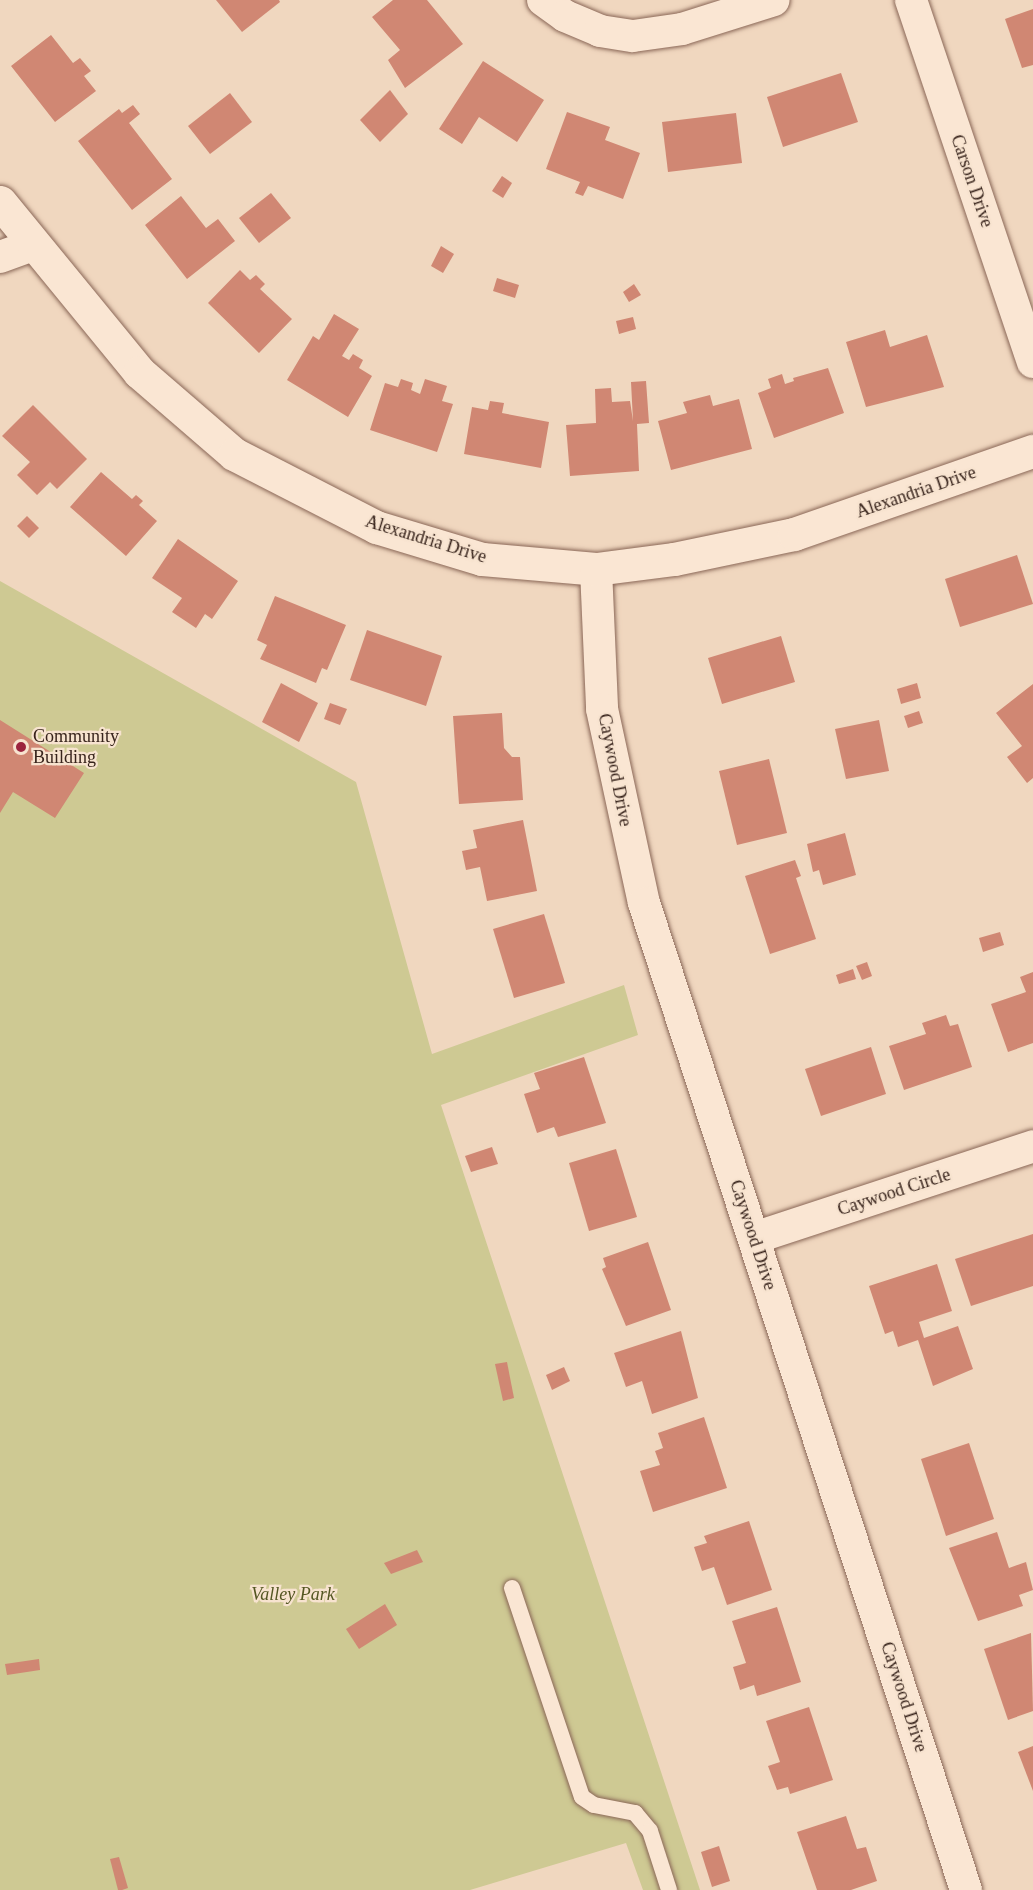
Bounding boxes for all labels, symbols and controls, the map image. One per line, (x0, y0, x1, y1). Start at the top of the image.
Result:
street label: Carson Drive (946, 132, 998, 230)
street label: Alexandria Drive (853, 461, 979, 523)
street label: Alexandria Drive (363, 510, 489, 568)
street label: Caywood Drive (593, 712, 637, 828)
place label: Community Building (33, 726, 119, 768)
marker: Community Building (14, 740, 28, 754)
street label: Caywood Circle (835, 1164, 953, 1220)
street label: Caywood Drive (725, 1177, 781, 1293)
park label: Valley Park (251, 1583, 335, 1605)
street label: Caywood Drive (876, 1639, 932, 1755)

